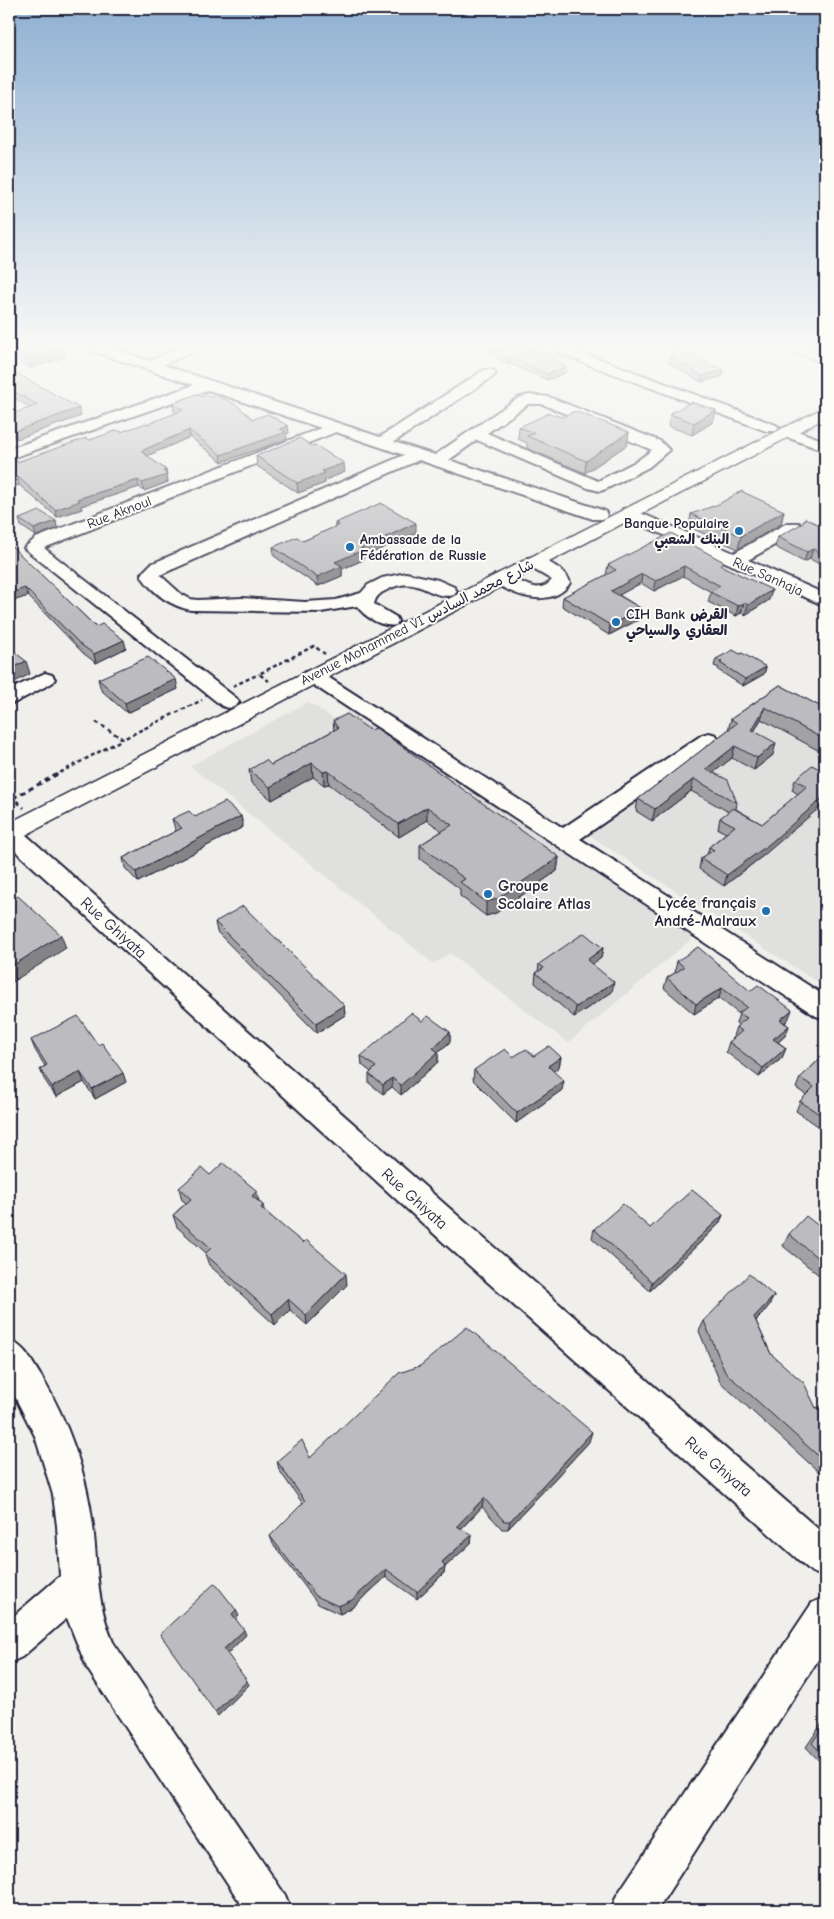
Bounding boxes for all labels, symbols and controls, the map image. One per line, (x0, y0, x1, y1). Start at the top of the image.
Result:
street label: Rue Aknoul (85, 492, 154, 532)
place label: Banque Populaire البنك الشعبي (624, 515, 729, 552)
marker: Banque Populaire البنك الشعبي (733, 525, 745, 537)
place label: Ambassade de la Fédération de Russie (360, 531, 486, 564)
marker: Ambassade de la Fédération de Russie (344, 541, 356, 553)
street label: Rue Sanhaja (730, 553, 806, 600)
street label: Avenue Mohammed VI شارع محمد السادس (298, 556, 537, 690)
place label: CIH Bank القرض العقاري والسياحي (626, 606, 728, 643)
marker: CIH Bank القرض العقاري والسياحي (610, 616, 622, 628)
place label: Groupe Scolaire Atlas (498, 877, 591, 913)
marker: Groupe Scolaire Atlas (482, 888, 494, 900)
street label: Rue Ghiyata (77, 894, 150, 962)
place label: Lycée français André-Malraux (655, 894, 756, 930)
marker: Lycée français André-Malraux (760, 905, 772, 917)
street label: Rue Ghiyata (378, 1165, 451, 1233)
street label: Rue Ghiyata (681, 1433, 755, 1501)

